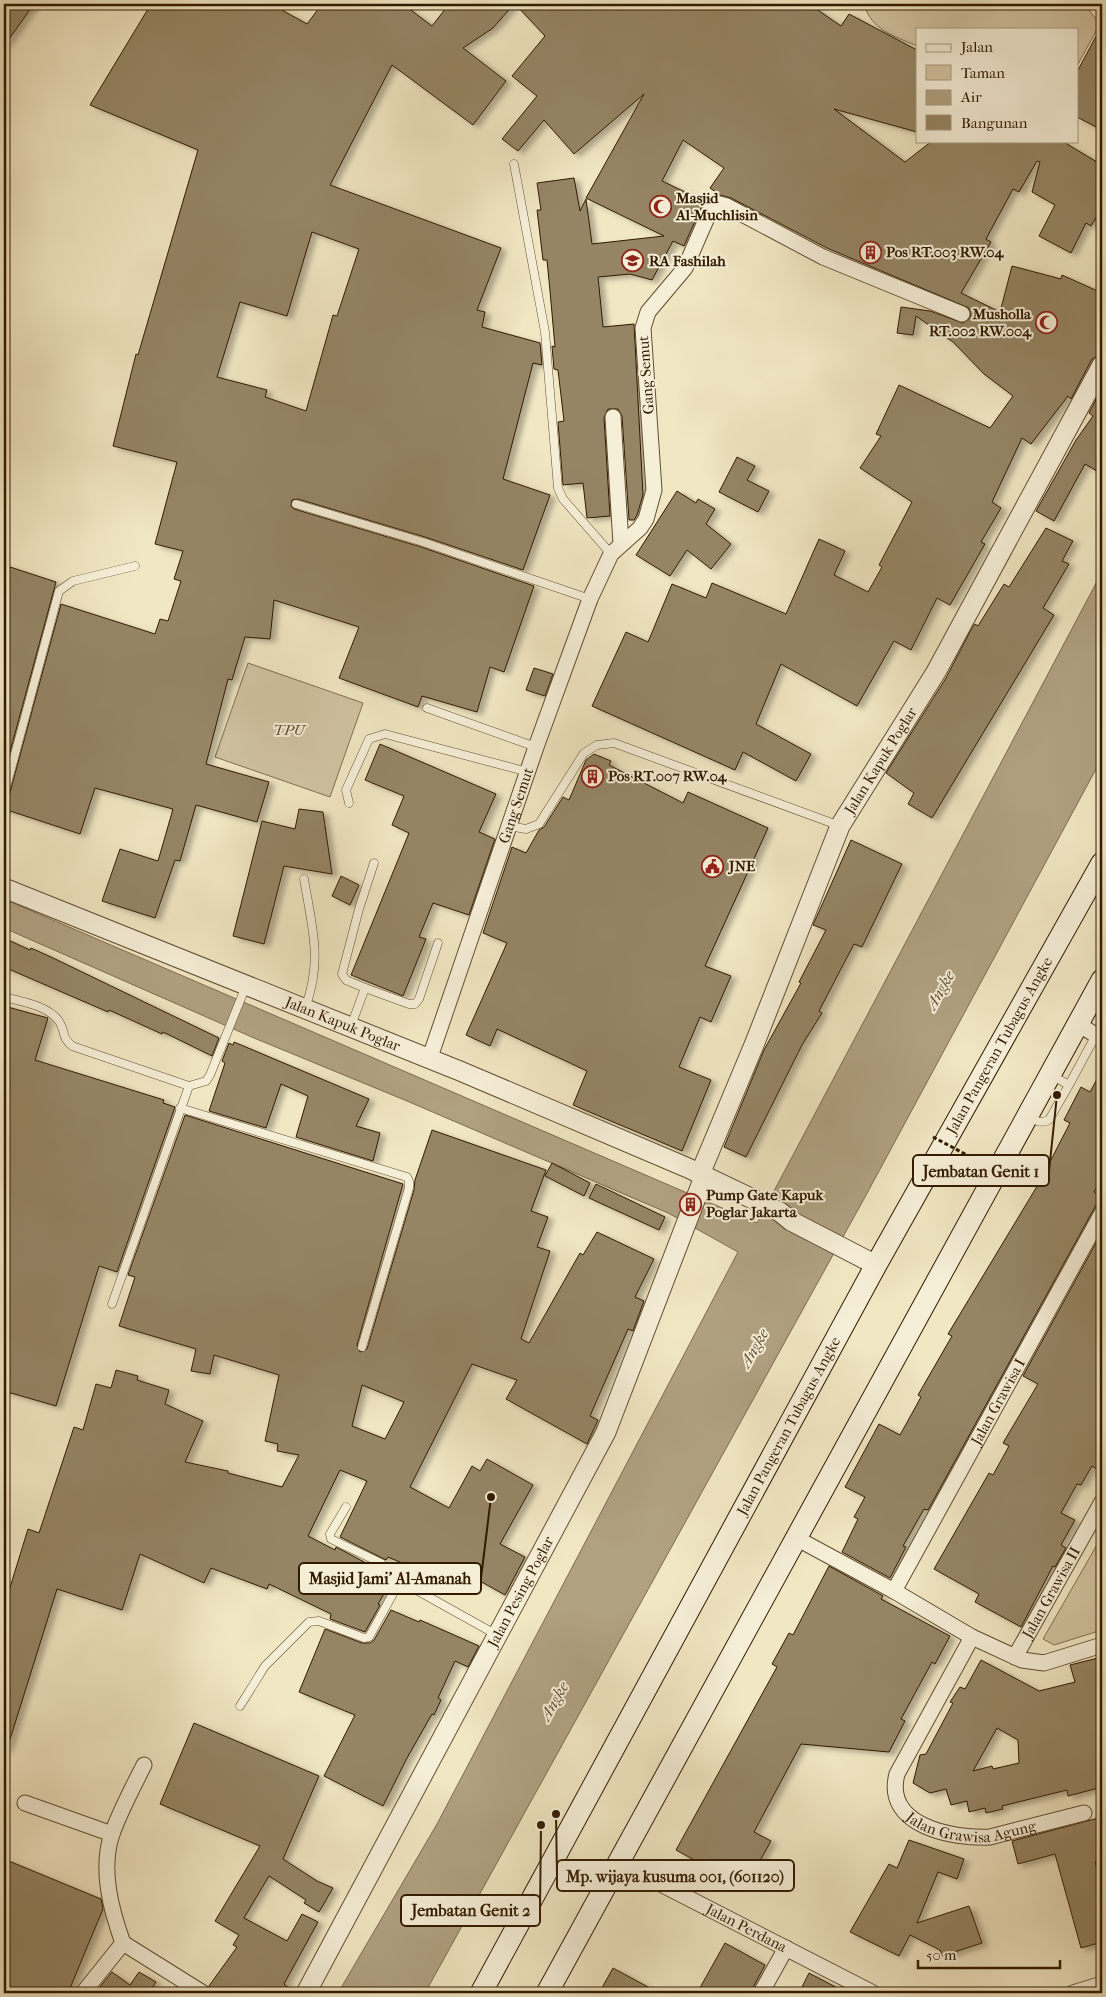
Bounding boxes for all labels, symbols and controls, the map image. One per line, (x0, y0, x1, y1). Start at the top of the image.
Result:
legend (916, 28, 1078, 142)
text: Jalan (960, 38, 993, 56)
text: Taman (961, 64, 1005, 82)
text: Air (960, 88, 982, 106)
text: Bangunan (961, 114, 1028, 132)
place label: Masjid Al-Muchlisin (675, 189, 758, 224)
mosque icon: Masjid Al-Muchlisin (648, 195, 672, 219)
building icon: Pos RT.003 RW.04 (858, 240, 882, 264)
place label: Pos RT.003 RW.04 (886, 243, 1004, 261)
school or university icon: RA Fashilah (621, 249, 645, 273)
place label: RA Fashilah (649, 252, 726, 270)
place label: Musholla RT.002 RW.004 (929, 305, 1032, 340)
mosque icon: Musholla RT.002 RW.004 (1035, 311, 1059, 335)
street label: Gang Semut (634, 334, 658, 415)
street label: Jalan Kapuk Poglar (840, 703, 921, 818)
park label: TPU (273, 721, 308, 739)
building icon: Pos RT.007 RW.04 (580, 764, 604, 788)
street label: Gang Semut (495, 765, 537, 846)
place label: Pos RT.007 RW.04 (608, 767, 728, 785)
public building icon: JNE (701, 854, 725, 878)
place label: JNE (727, 857, 756, 875)
street label: Jalan Pangeran Tubagus Angke (942, 953, 1057, 1138)
water label: Angke (921, 967, 959, 1014)
street label: Jalan Kapuk Poglar (282, 992, 404, 1055)
callout: Jembatan Genit 1 (913, 1155, 1049, 1186)
text: Jembatan Genit 1 (921, 1162, 1040, 1182)
place label: Pump Gate Kapuk Poglar Jakarta (706, 1186, 824, 1221)
building icon: Pump Gate Kapuk Poglar Jakarta (678, 1192, 702, 1216)
water label: Angke (735, 1325, 773, 1372)
street label: Jalan Pangeran Tubagus Angke (732, 1333, 845, 1519)
street label: Jalan Grawisa I (967, 1355, 1029, 1449)
street label: Jalan Pesing Poglar (483, 1533, 558, 1651)
street label: Jalan Grawisa II (1018, 1543, 1084, 1642)
callout: Masjid Jami' Al-Amanah (299, 1563, 481, 1594)
text: Masjid Jami' Al-Amanah (308, 1569, 472, 1589)
water label: Angke (535, 1678, 573, 1725)
street label: Jalan Grawisa Agung (902, 1808, 1039, 1846)
callout: Mp. wijaya kusuma 001, (601120) (557, 1860, 794, 1891)
text: Mp. wijaya kusuma 001, (601120) (565, 1867, 784, 1887)
callout: Jembatan Genit 2 (401, 1895, 540, 1926)
street label: Jalan Perdana (702, 1899, 791, 1957)
text: Jembatan Genit 2 (410, 1901, 530, 1921)
scale bar (918, 1937, 1061, 1969)
text: 50 m (926, 1946, 957, 1964)

